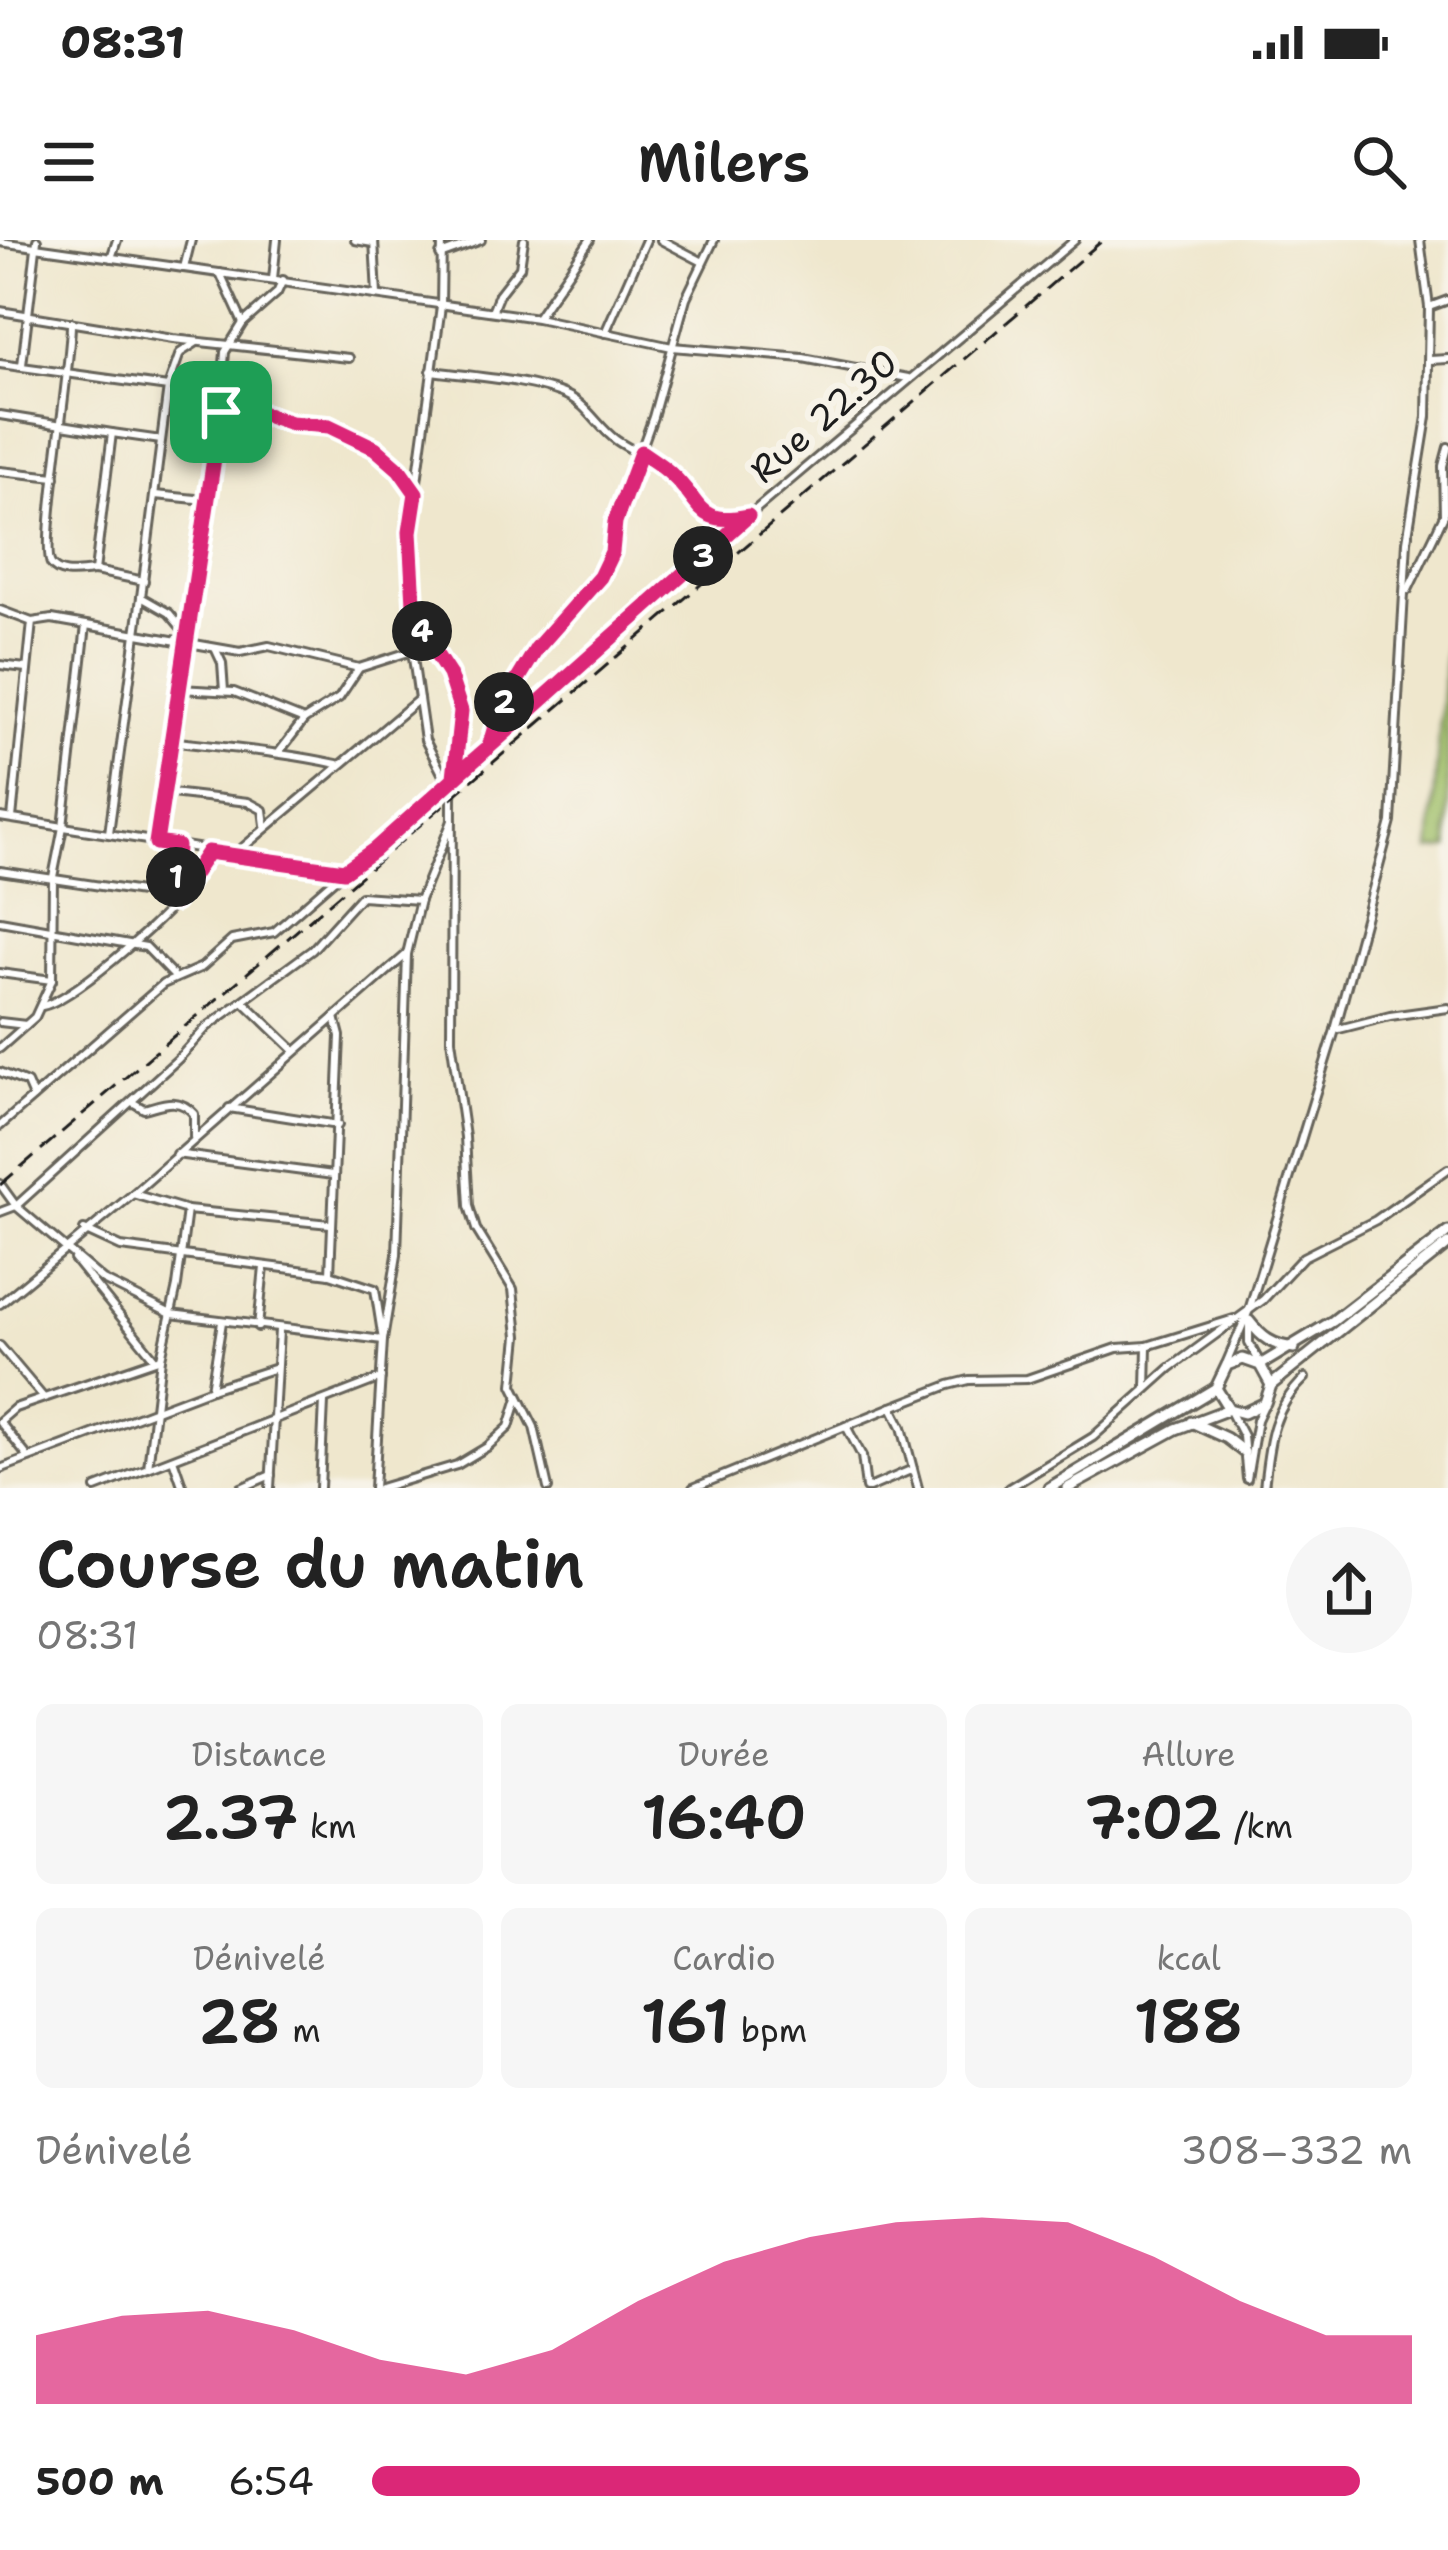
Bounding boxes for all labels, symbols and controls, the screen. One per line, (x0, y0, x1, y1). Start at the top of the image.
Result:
text: 08:31 (60, 12, 185, 72)
text: Milers (638, 126, 810, 198)
icon: menu (36, 129, 102, 195)
icon: search (1346, 129, 1412, 195)
street label: Rue 22.30 (740, 338, 908, 494)
pin (170, 361, 272, 463)
icon: arrive (188, 379, 254, 445)
pin: 3 (673, 526, 733, 586)
text: 3 (691, 533, 715, 578)
pin: 4 (392, 601, 452, 661)
text: 4 (410, 608, 434, 653)
pin: 2 (474, 672, 534, 732)
text: 2 (492, 679, 516, 724)
pin: 1 (146, 847, 206, 907)
text: 1 (168, 854, 184, 899)
text: Course du matin (36, 1520, 584, 1608)
button: share (1286, 1527, 1412, 1653)
text: 08:31 (36, 1609, 139, 1661)
text: Distance (192, 1732, 327, 1777)
text: Durée (678, 1732, 770, 1777)
text: Allure (1142, 1732, 1236, 1777)
text: 2.37 (162, 1777, 299, 1857)
text: 16:40 (641, 1777, 807, 1857)
text: 7:02 (1084, 1777, 1223, 1857)
text: km (299, 1804, 357, 1849)
text: /km (1223, 1804, 1293, 1849)
text: Dénivelé (193, 1936, 326, 1981)
text: Cardio (672, 1936, 776, 1981)
text: kcal (1157, 1936, 1221, 1981)
text: 28 (198, 1981, 281, 2061)
text: 161 (641, 1981, 729, 2061)
text: 188 (1134, 1981, 1244, 2061)
text: m (281, 2008, 321, 2053)
text: bpm (729, 2008, 807, 2053)
text: Dénivelé (36, 2124, 193, 2176)
text: 308–332 m (1180, 2124, 1412, 2176)
text: 500 m (36, 2455, 164, 2507)
text: 6:54 (228, 2455, 314, 2507)

